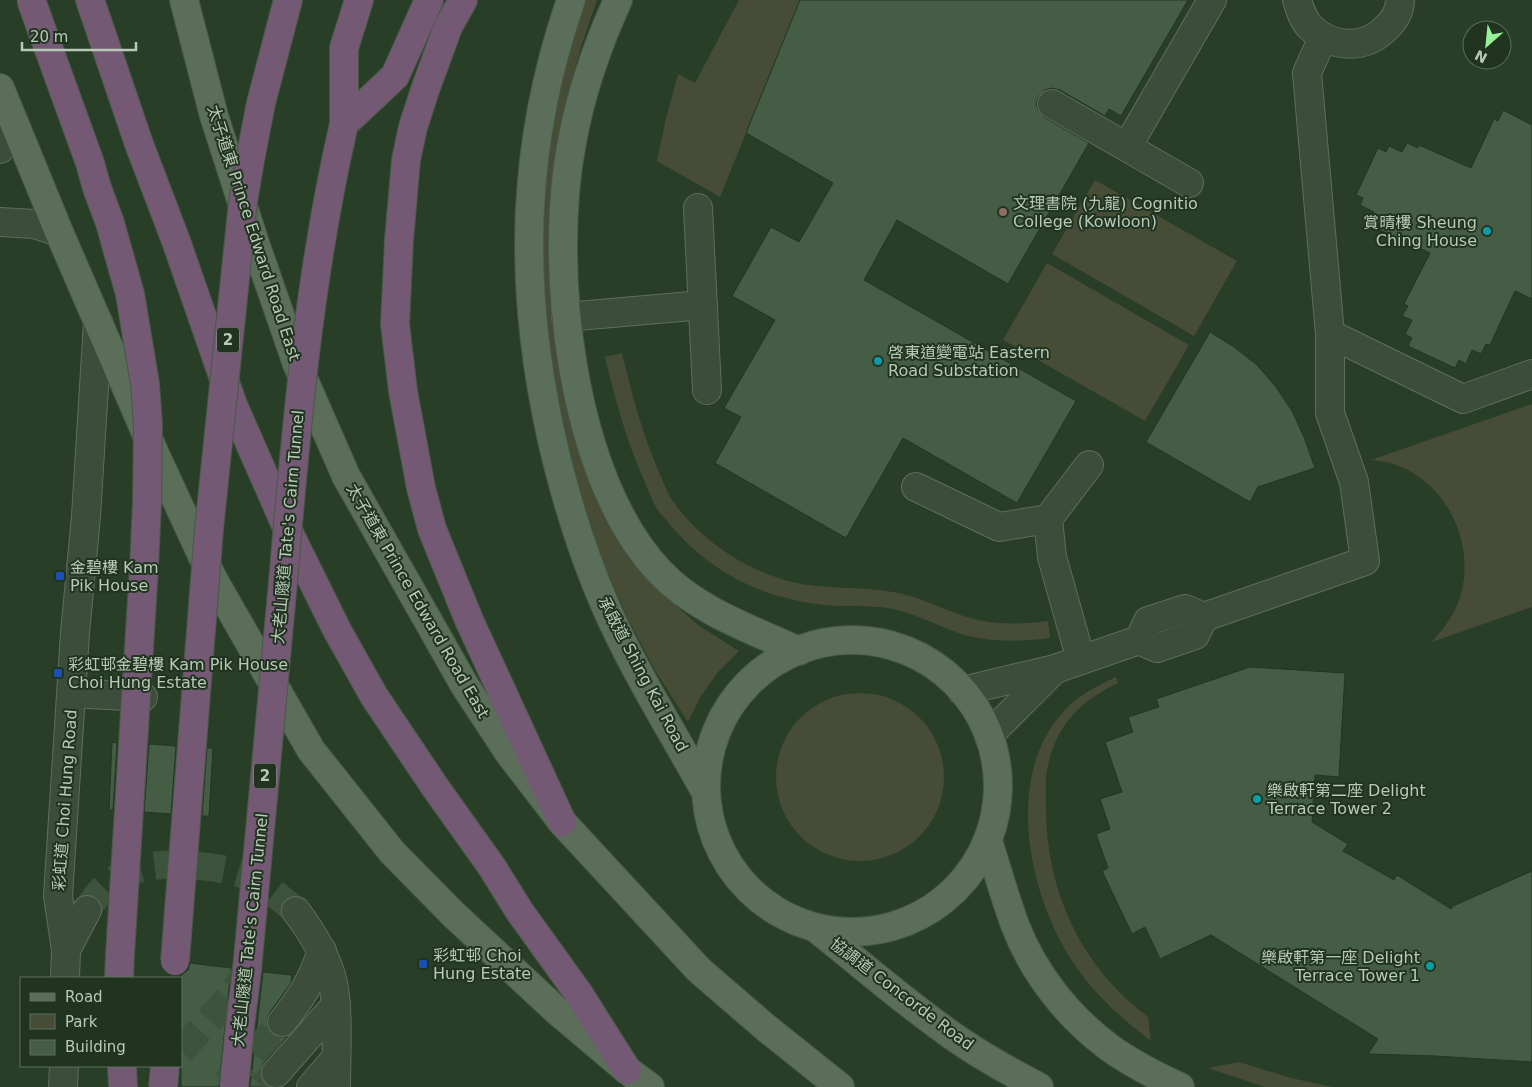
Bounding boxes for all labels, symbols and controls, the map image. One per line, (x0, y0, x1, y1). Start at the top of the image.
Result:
scale bar (22, 20, 136, 52)
north arrow (1462, 20, 1512, 70)
text: 20 m (30, 28, 68, 46)
text: N (1472, 47, 1490, 66)
street label: 太子道東 Prince Edward Road East (204, 103, 304, 363)
place label: 文理書院 (九龍) Cognitio College (Kowloon) (1013, 194, 1198, 231)
marker: 文理書院 (九龍) Cognitio College (Kowloon) (997, 206, 1009, 218)
place label: 賞晴樓 Sheung Ching House (1363, 213, 1477, 250)
marker: 賞晴樓 Sheung Ching House (1481, 225, 1493, 237)
road number: 2 (217, 328, 239, 352)
place label: 啓東道變電站 Eastern Road Substation (888, 343, 1050, 380)
marker: 啓東道變電站 Eastern Road Substation (872, 355, 884, 367)
street label: 大老山隧道 Tate's Cairn Tunnel (268, 409, 308, 645)
street label: 太子道東 Prince Edward Road East (343, 480, 493, 722)
place label: 金碧樓 Kam Pik House (70, 558, 159, 595)
marker: 金碧樓 Kam Pik House (54, 570, 66, 582)
street label: 承啟道 Shing Kai Road (594, 593, 692, 755)
place label: 彩虹邨金碧樓 Kam Pik House Choi Hung Estate (68, 655, 288, 692)
marker: 彩虹邨金碧樓 Kam Pik House Choi Hung Estate (52, 667, 64, 679)
street label: 彩虹道 Choi Hung Road (49, 709, 81, 891)
road number: 2 (254, 764, 276, 788)
place label: 樂啟軒第二座 Delight Terrace Tower 2 (1266, 781, 1426, 818)
marker: 樂啟軒第二座 Delight Terrace Tower 2 (1251, 793, 1263, 805)
street label: 大老山隧道 Tate's Cairn Tunnel (228, 812, 272, 1048)
street label: 協調道 Concorde Road (827, 934, 977, 1054)
place label: 彩虹邨 Choi Hung Estate (433, 946, 531, 983)
place label: 樂啟軒第一座 Delight Terrace Tower 1 (1261, 948, 1420, 985)
marker: 彩虹邨 Choi Hung Estate (417, 958, 429, 970)
marker: 樂啟軒第一座 Delight Terrace Tower 1 (1424, 960, 1436, 972)
legend (20, 977, 182, 1067)
text: Road (65, 988, 103, 1006)
text: Park (65, 1013, 98, 1031)
text: Building (65, 1038, 126, 1056)

